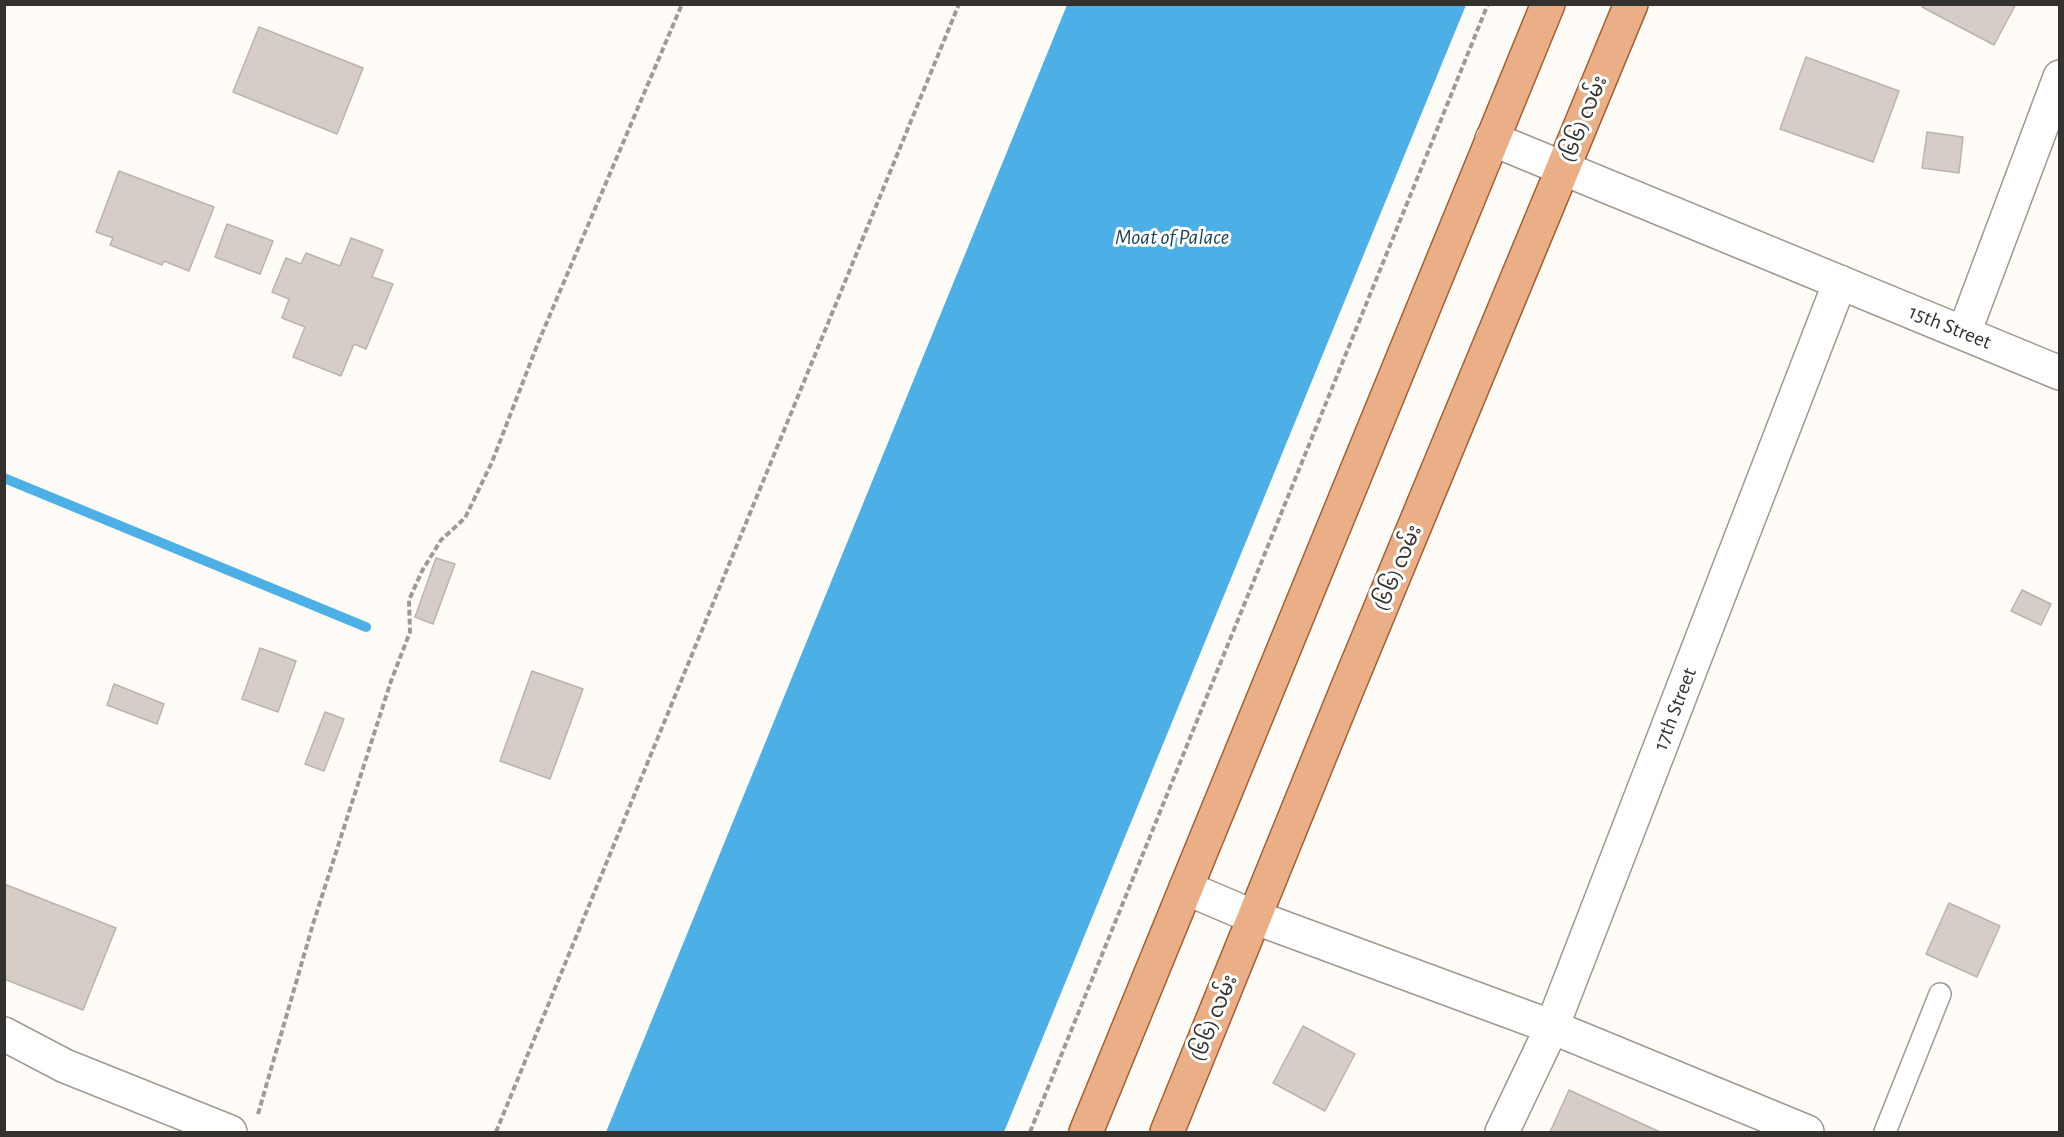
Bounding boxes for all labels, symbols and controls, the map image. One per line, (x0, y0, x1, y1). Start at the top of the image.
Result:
street label: (၆၆) လမ်း (1555, 72, 1613, 166)
water label: Moat of Palace (1115, 224, 1229, 250)
street label: 15th Street (1905, 299, 1995, 355)
street label: (၆၆) လမ်း (1369, 521, 1427, 615)
street label: 17th Street (1648, 664, 1702, 754)
street label: (၆၆) လမ်း (1185, 971, 1243, 1065)

